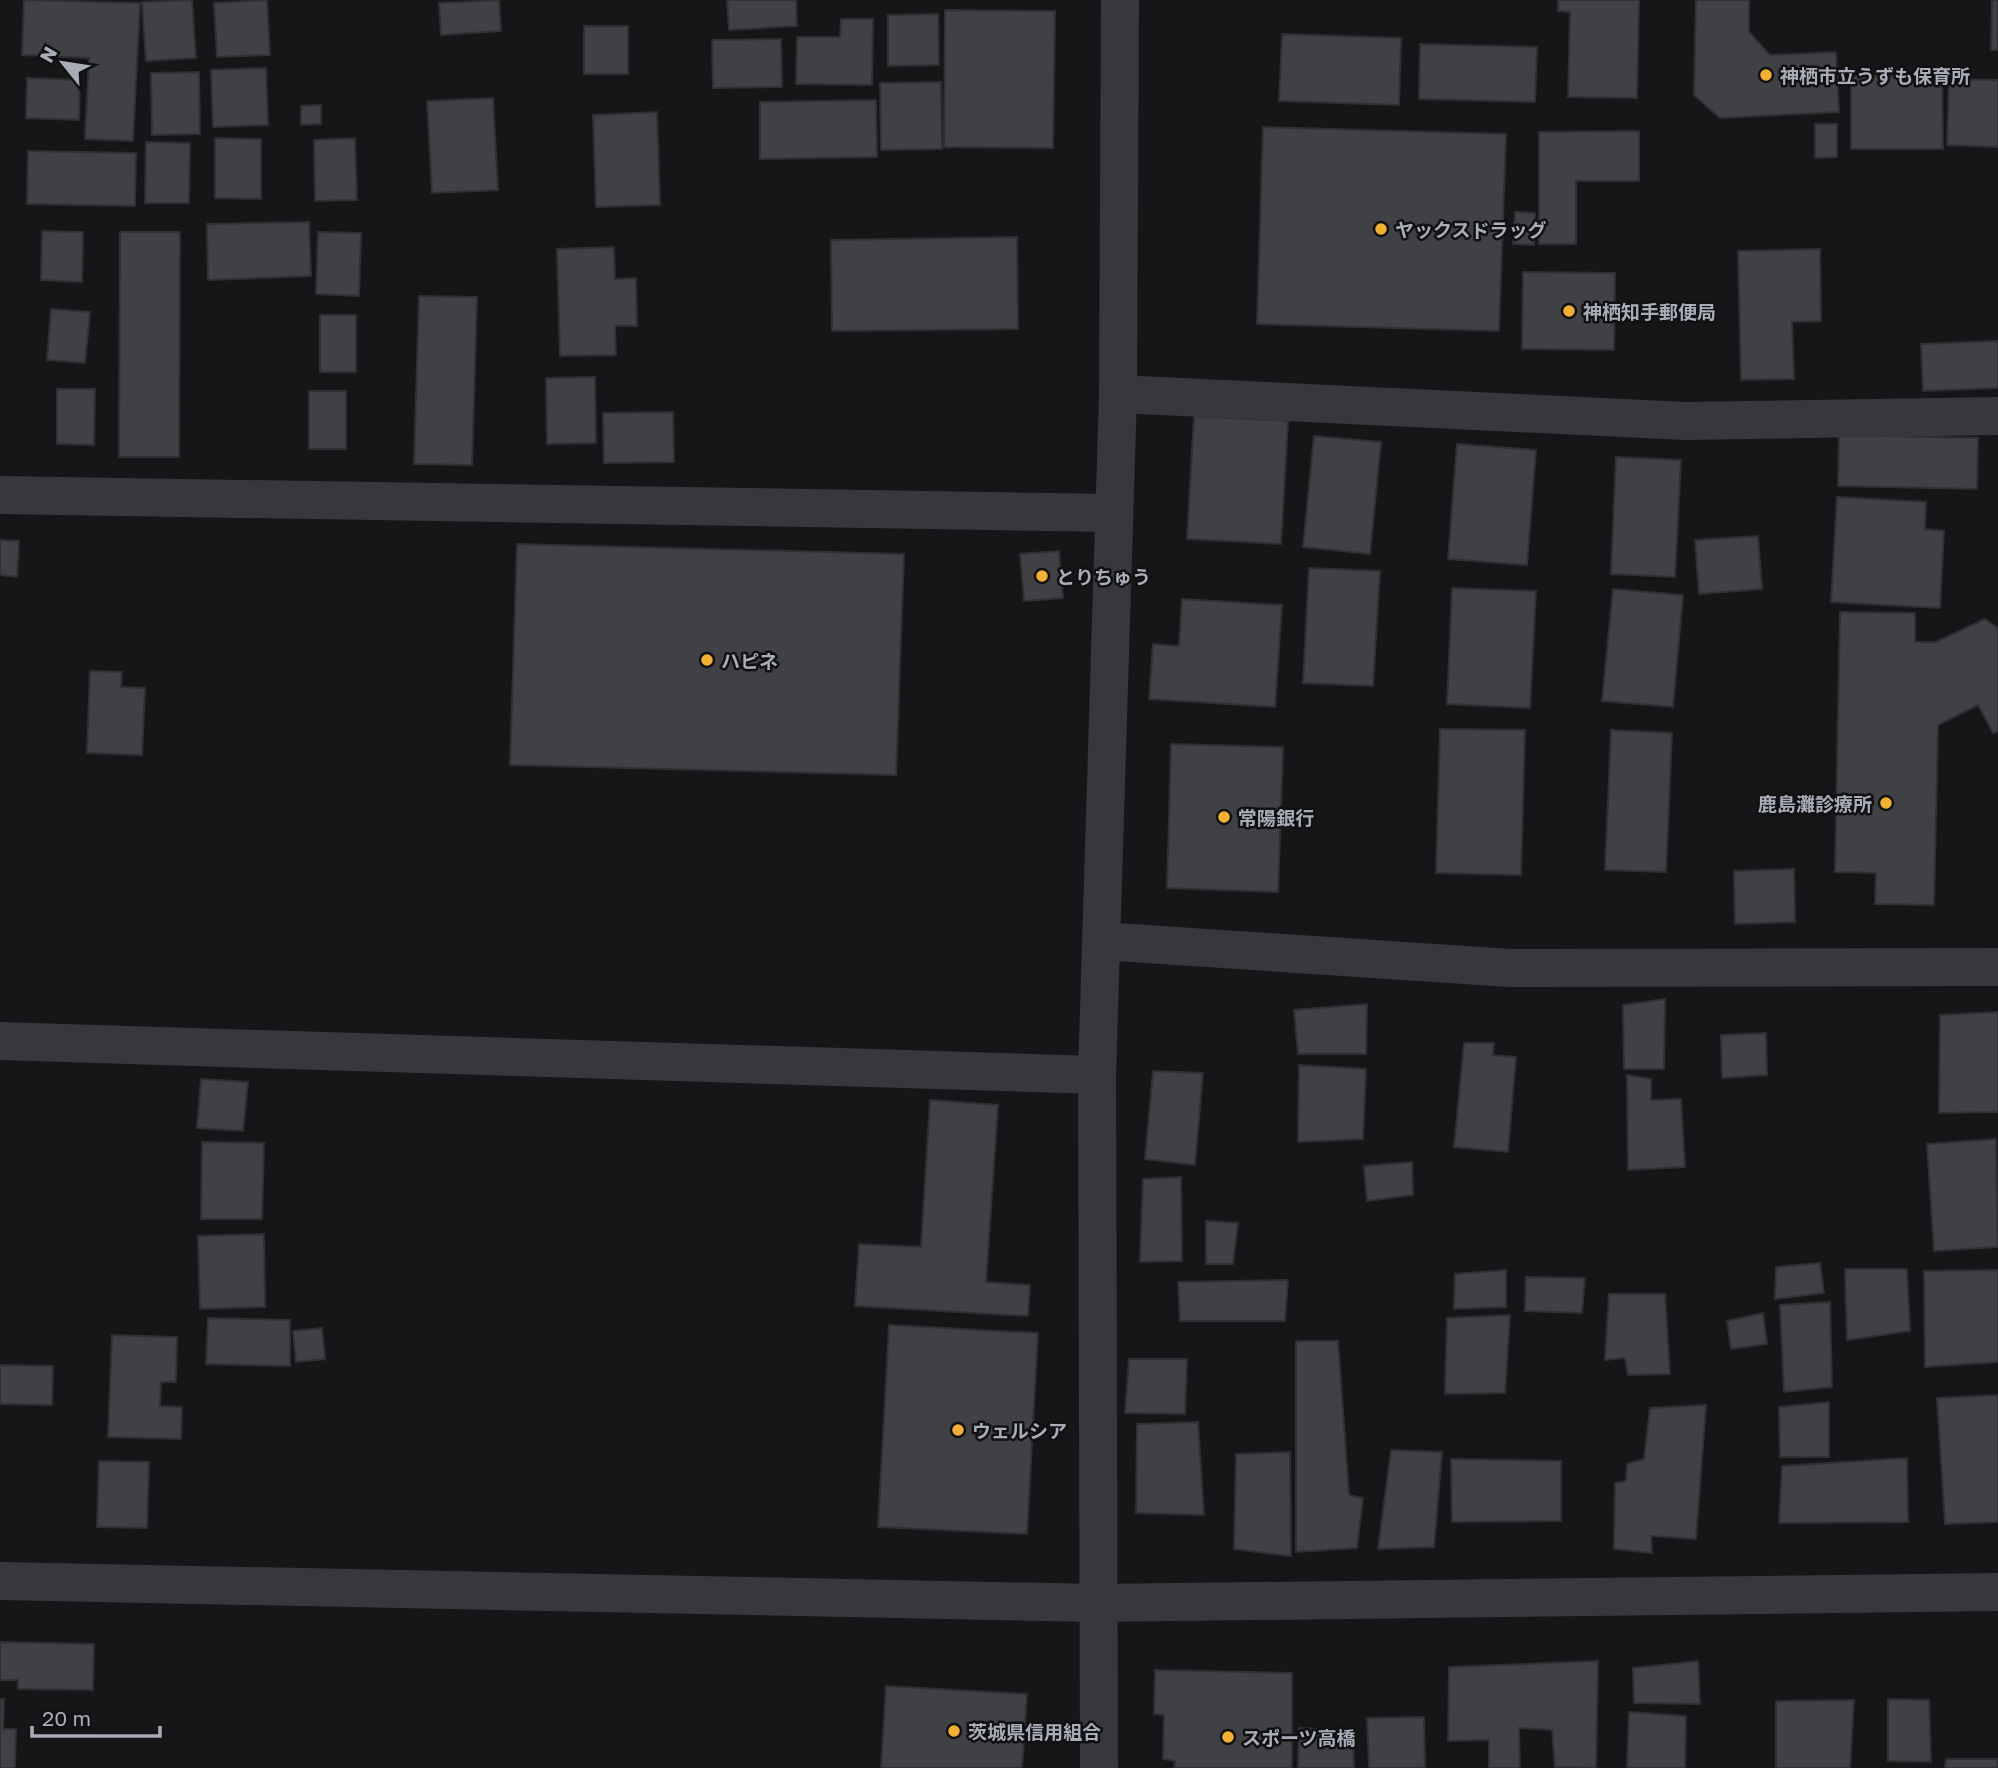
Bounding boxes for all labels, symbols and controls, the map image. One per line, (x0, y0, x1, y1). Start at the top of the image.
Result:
north arrow (28, 28, 98, 98)
text: N (34, 42, 61, 66)
place label: 神栖市立うずも保育所 (1780, 64, 1970, 87)
marker: 神栖市立うずも保育所 (1758, 67, 1774, 83)
place label: ヤックスドラッグ (1395, 218, 1546, 241)
marker: ヤックスドラッグ (1373, 221, 1389, 237)
place label: 神栖知手郵便局 (1583, 300, 1716, 323)
marker: 神栖知手郵便局 (1561, 303, 1577, 319)
place label: とりちゅう (1056, 565, 1151, 588)
marker: とりちゅう (1034, 568, 1050, 584)
place label: ハピネ (721, 649, 778, 672)
marker: ハピネ (699, 652, 715, 668)
place label: 鹿島灘診療所 (1758, 792, 1872, 815)
marker: 鹿島灘診療所 (1878, 795, 1894, 811)
place label: 常陽銀行 (1238, 806, 1314, 829)
marker: 常陽銀行 (1216, 809, 1232, 825)
place label: ウェルシア (972, 1419, 1067, 1442)
marker: ウェルシア (950, 1422, 966, 1438)
scale bar (32, 1694, 159, 1738)
text: 20 m (42, 1705, 91, 1731)
place label: 茨城県信用組合 (968, 1720, 1101, 1743)
marker: 茨城県信用組合 (946, 1723, 962, 1739)
place label: スポーツ高橋 (1242, 1726, 1356, 1749)
marker: スポーツ高橋 (1220, 1729, 1236, 1745)

